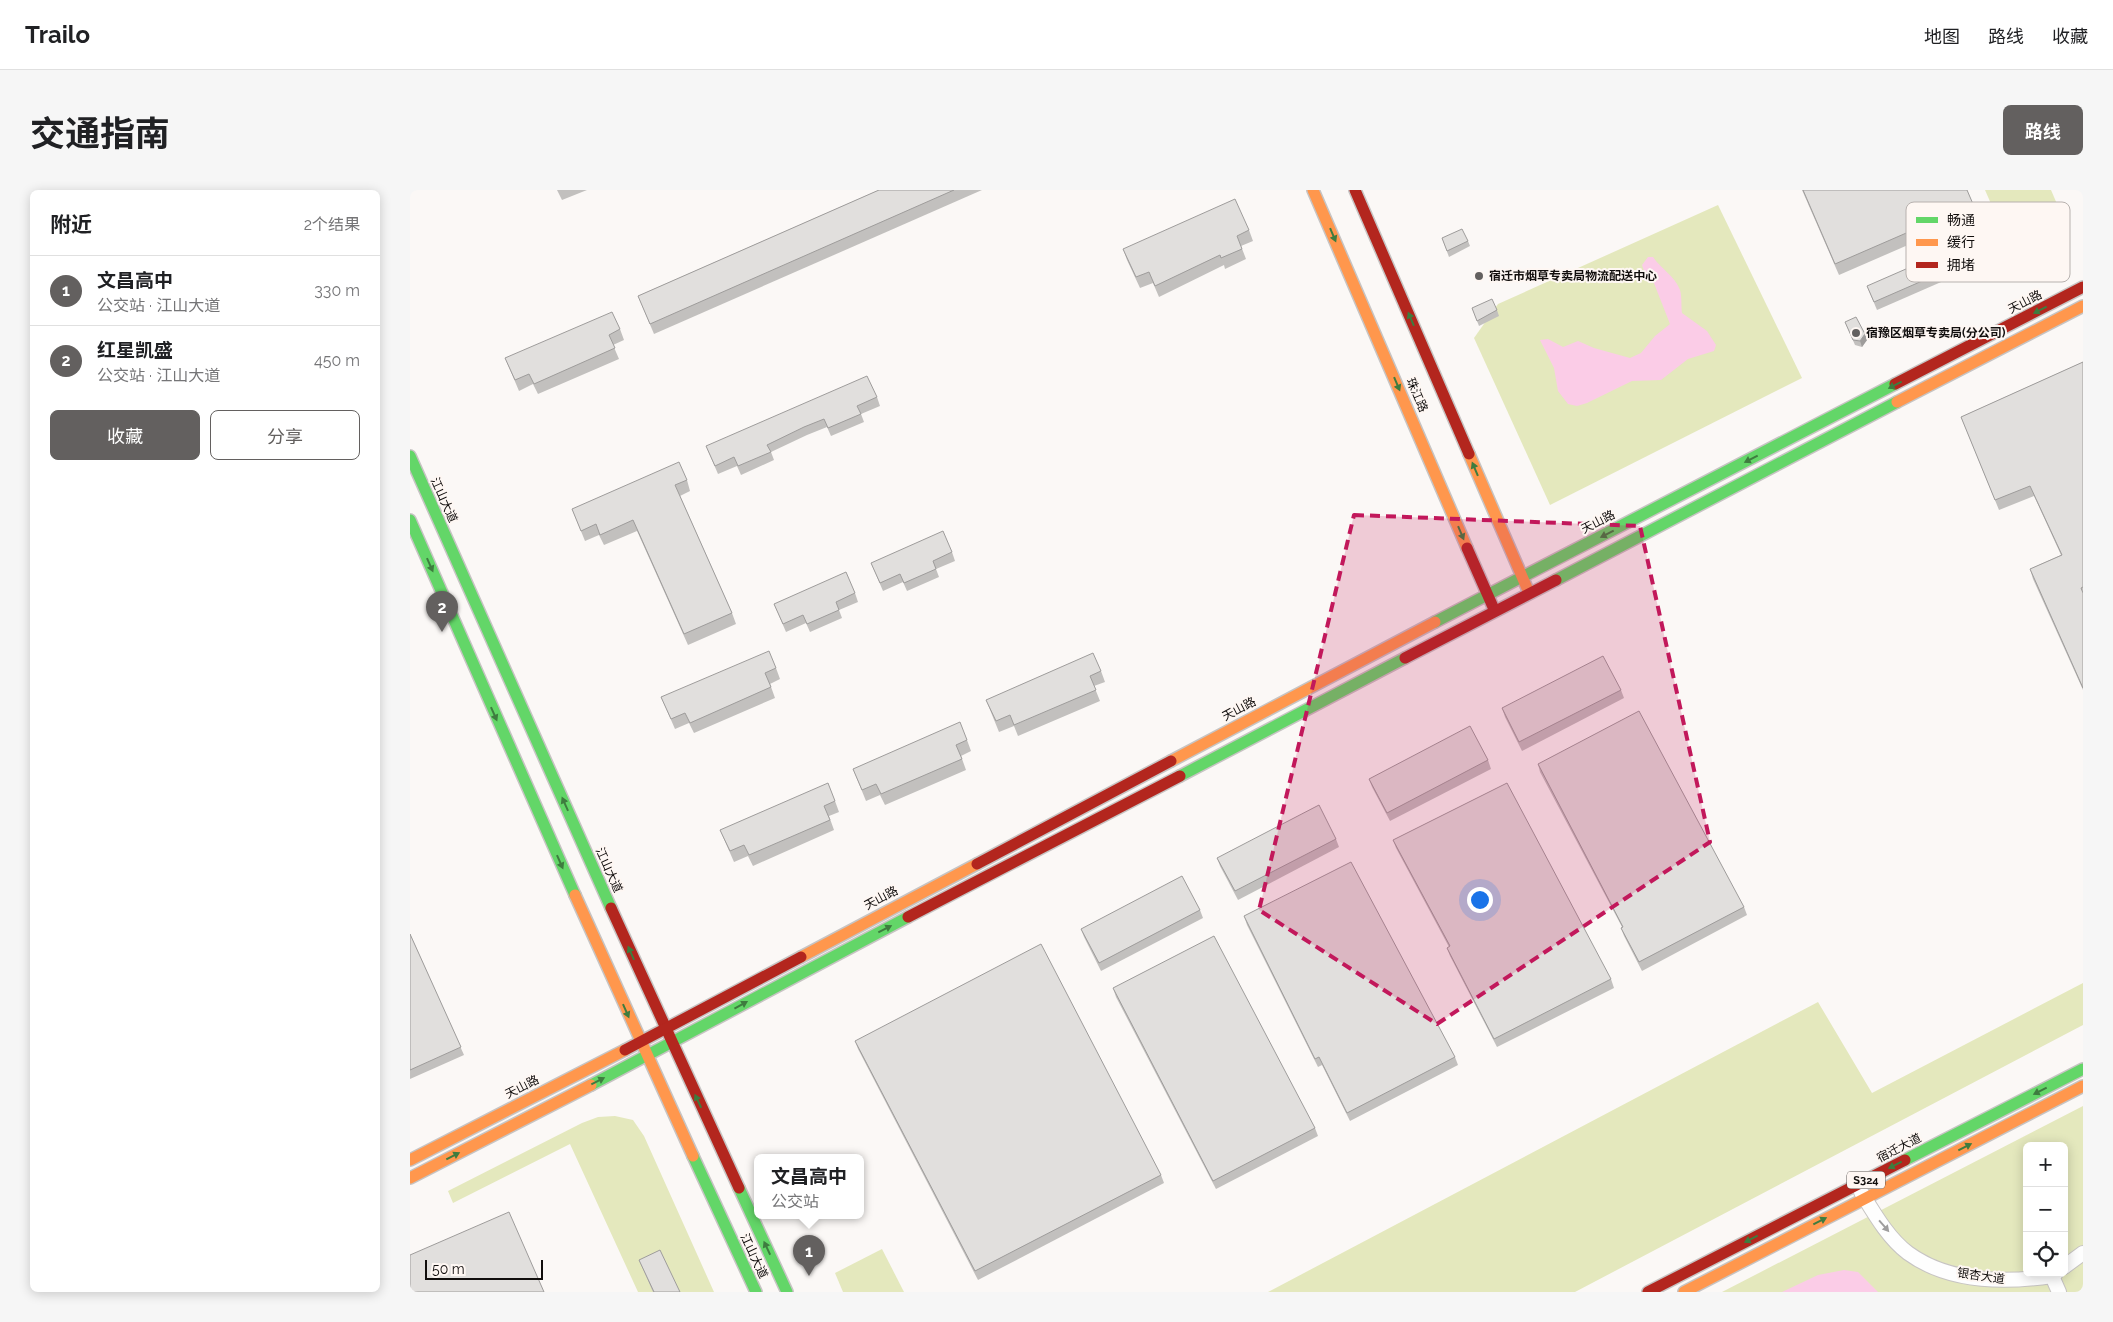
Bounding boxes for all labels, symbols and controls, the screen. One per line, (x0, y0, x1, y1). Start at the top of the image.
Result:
text: Trailo (25, 20, 90, 49)
text: 地图 (1924, 26, 1960, 47)
text: 路线 (1988, 26, 2024, 47)
text: 收藏 (2052, 26, 2088, 47)
button: 路线 (2003, 105, 2083, 155)
text: 交通指南 (30, 113, 170, 154)
legend (1906, 202, 2070, 282)
text: 附近 (50, 212, 92, 237)
text: 畅通 (1947, 212, 1975, 228)
text: 2个结果 (304, 215, 360, 234)
one-way arrow (1329, 228, 1337, 242)
text: 缓行 (1947, 234, 1975, 250)
text: 拥堵 (1947, 257, 1975, 273)
text: 文昌高中 (97, 269, 173, 291)
place label: 宿迁市烟草专卖局物流配送中心 (1489, 269, 1657, 283)
marker: 宿迁市烟草专卖局物流配送中心 (1473, 270, 1485, 282)
text: 1 (62, 281, 70, 300)
text: 330 m (314, 281, 360, 300)
street label: 天山路 (2006, 288, 2044, 316)
text: 公交站 · 江山大道 (97, 296, 220, 315)
one-way arrow (2032, 306, 2047, 314)
one-way arrow (1406, 312, 1414, 326)
place label: 宿豫区烟草专卖局(分公司) (1866, 326, 2006, 340)
marker: 宿豫区烟草专卖局(分公司) (1850, 327, 1862, 339)
text: 红星凯盛 (97, 339, 173, 361)
text: 2 (61, 351, 71, 370)
text: 450 m (314, 351, 360, 370)
text: 公交站 · 江山大道 (97, 366, 220, 385)
street label: 珠江路 (1404, 376, 1430, 414)
one-way arrow (1393, 377, 1401, 392)
one-way arrow (1888, 381, 1903, 389)
button: 收藏 (50, 410, 200, 460)
button: 分享 (210, 410, 360, 460)
one-way arrow (1744, 455, 1758, 463)
one-way arrow (1471, 462, 1479, 476)
street label: 江山大道 (428, 475, 460, 525)
street label: 天山路 (1579, 508, 1617, 536)
one-way arrow (1458, 526, 1466, 540)
one-way arrow (1599, 530, 1614, 538)
one-way arrow (426, 558, 434, 572)
pin: 2 (426, 591, 458, 632)
street label: 天山路 (1220, 694, 1258, 724)
one-way arrow (491, 707, 499, 721)
one-way arrow (560, 797, 568, 811)
street label: 江山大道 (593, 845, 625, 895)
one-way arrow (557, 855, 565, 869)
street label: 天山路 (862, 883, 900, 913)
your location (1467, 887, 1493, 913)
one-way arrow (878, 925, 892, 933)
one-way arrow (627, 946, 635, 960)
one-way arrow (734, 1001, 749, 1009)
one-way arrow (623, 1004, 631, 1018)
street label: 天山路 (503, 1073, 541, 1101)
one-way arrow (591, 1077, 605, 1085)
one-way arrow (2032, 1087, 2047, 1095)
one-way arrow (694, 1093, 702, 1108)
street label: 宿迁大道 (1874, 1131, 1924, 1165)
map controls (2023, 1142, 2068, 1277)
button: + (2023, 1142, 2068, 1187)
one-way arrow (1957, 1143, 1972, 1151)
one-way arrow (446, 1151, 461, 1160)
popup (754, 1154, 864, 1219)
one-way arrow (1888, 1161, 1902, 1169)
text: 文昌高中 (771, 1165, 847, 1187)
road number: S324 (1847, 1172, 1885, 1188)
button: − (2023, 1187, 2068, 1232)
text: 公交站 (771, 1192, 819, 1211)
one-way arrow (1813, 1217, 1827, 1225)
one-way arrow (1878, 1219, 1889, 1232)
street label: 江山大道 (738, 1231, 770, 1281)
button: locate (2023, 1232, 2068, 1277)
pin: 1 (793, 1235, 825, 1276)
one-way arrow (1743, 1235, 1758, 1243)
one-way arrow (763, 1241, 771, 1255)
scale bar (425, 1257, 542, 1280)
text: 50 m (432, 1261, 465, 1277)
street label: 银杏大道 (1956, 1266, 2006, 1286)

